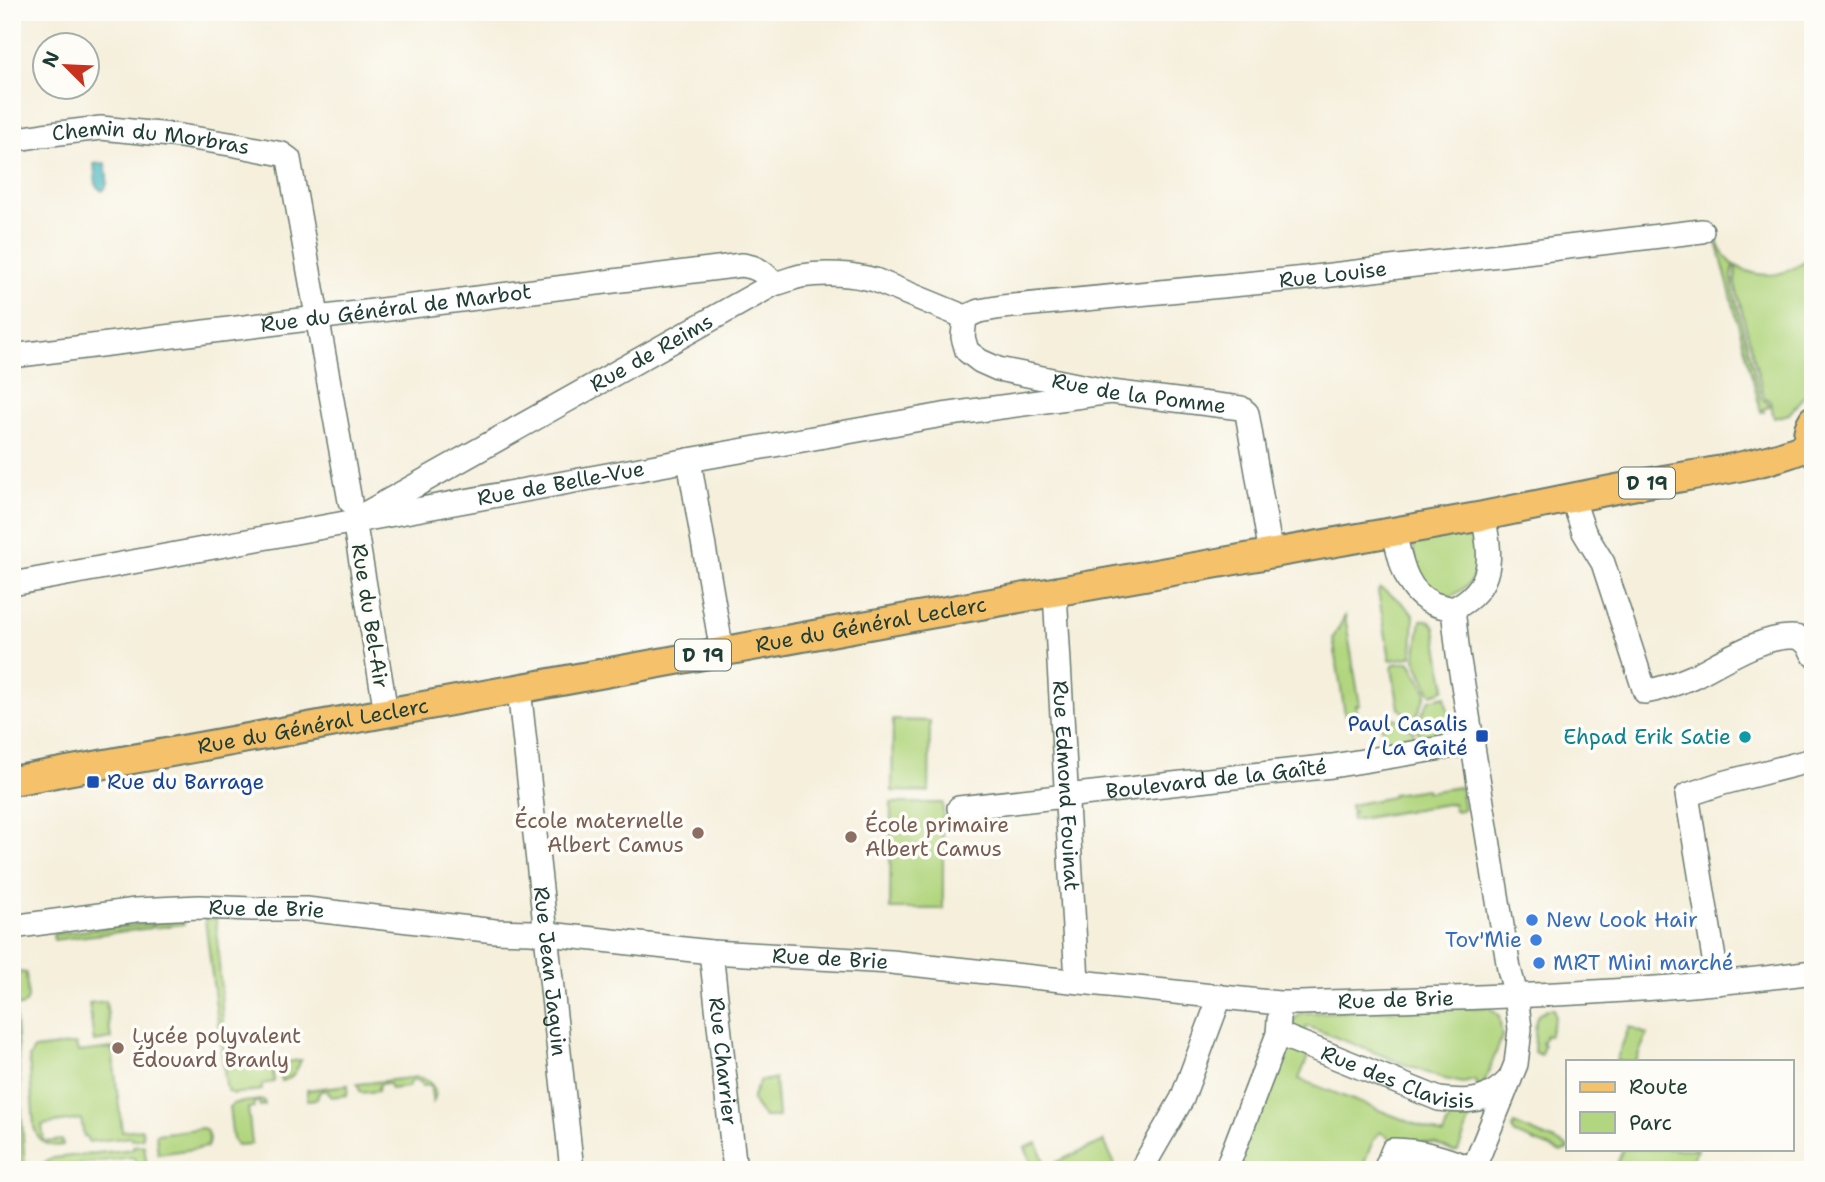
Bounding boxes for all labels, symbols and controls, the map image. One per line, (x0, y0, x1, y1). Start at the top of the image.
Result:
north arrow (32, 32, 102, 102)
text: N (36, 47, 65, 71)
street label: Chemin du Morbras (50, 113, 252, 161)
street label: Rue Louise (1278, 255, 1388, 295)
street label: Rue du Général de Marbot (259, 277, 533, 339)
street label: Rue de Reims (585, 307, 718, 399)
street label: Rue de la Pomme (1049, 366, 1228, 420)
street label: Rue de Belle-Vue (475, 454, 647, 513)
road number: D 19 (1619, 468, 1675, 498)
street label: Rue du Bel-Air (345, 542, 395, 690)
street label: Rue du Général Leclerc (753, 590, 989, 659)
road number: D 19 (675, 640, 731, 670)
street label: Rue Edmond Fouinat (1046, 680, 1086, 892)
street label: Rue du Général Leclerc (195, 691, 431, 761)
place label: Paul Casalis / La Gaité (1347, 710, 1468, 762)
place label: Ehpad Erik Satie (1563, 723, 1731, 751)
marker: Paul Casalis / La Gaité (1474, 728, 1490, 744)
marker: Ehpad Erik Satie (1737, 729, 1753, 745)
street label: Boulevard de la Gaîté (1104, 753, 1328, 805)
place label: Rue du Barrage (107, 768, 265, 796)
marker: Rue du Barrage (85, 774, 101, 790)
place label: École maternelle Albert Camus (515, 806, 684, 859)
place label: École primaire Albert Camus (865, 810, 1009, 863)
marker: École maternelle Albert Camus (690, 825, 706, 841)
marker: École primaire Albert Camus (843, 829, 859, 845)
street label: Rue Jean Jaguin (527, 885, 573, 1058)
street label: Rue de Brie (208, 893, 326, 925)
place label: New Look Hair (1546, 906, 1698, 934)
marker: New Look Hair (1524, 912, 1540, 928)
place label: Tov'Mie (1445, 926, 1522, 954)
marker: Tov'Mie (1528, 932, 1544, 948)
street label: Rue de Brie (771, 941, 889, 976)
place label: MRT Mini marché (1553, 949, 1734, 977)
marker: MRT Mini marché (1531, 955, 1547, 971)
street label: Rue de Brie (1337, 984, 1454, 1016)
street label: Rue Charrier (702, 996, 744, 1127)
place label: Lycée polyvalent Édouard Branly (132, 1022, 301, 1074)
street label: Rue des Clavisis (1317, 1039, 1475, 1115)
marker: Lycée polyvalent Édouard Branly (110, 1040, 126, 1056)
legend (1566, 1060, 1794, 1150)
text: Route (1629, 1073, 1688, 1101)
text: Parc (1629, 1109, 1672, 1137)

